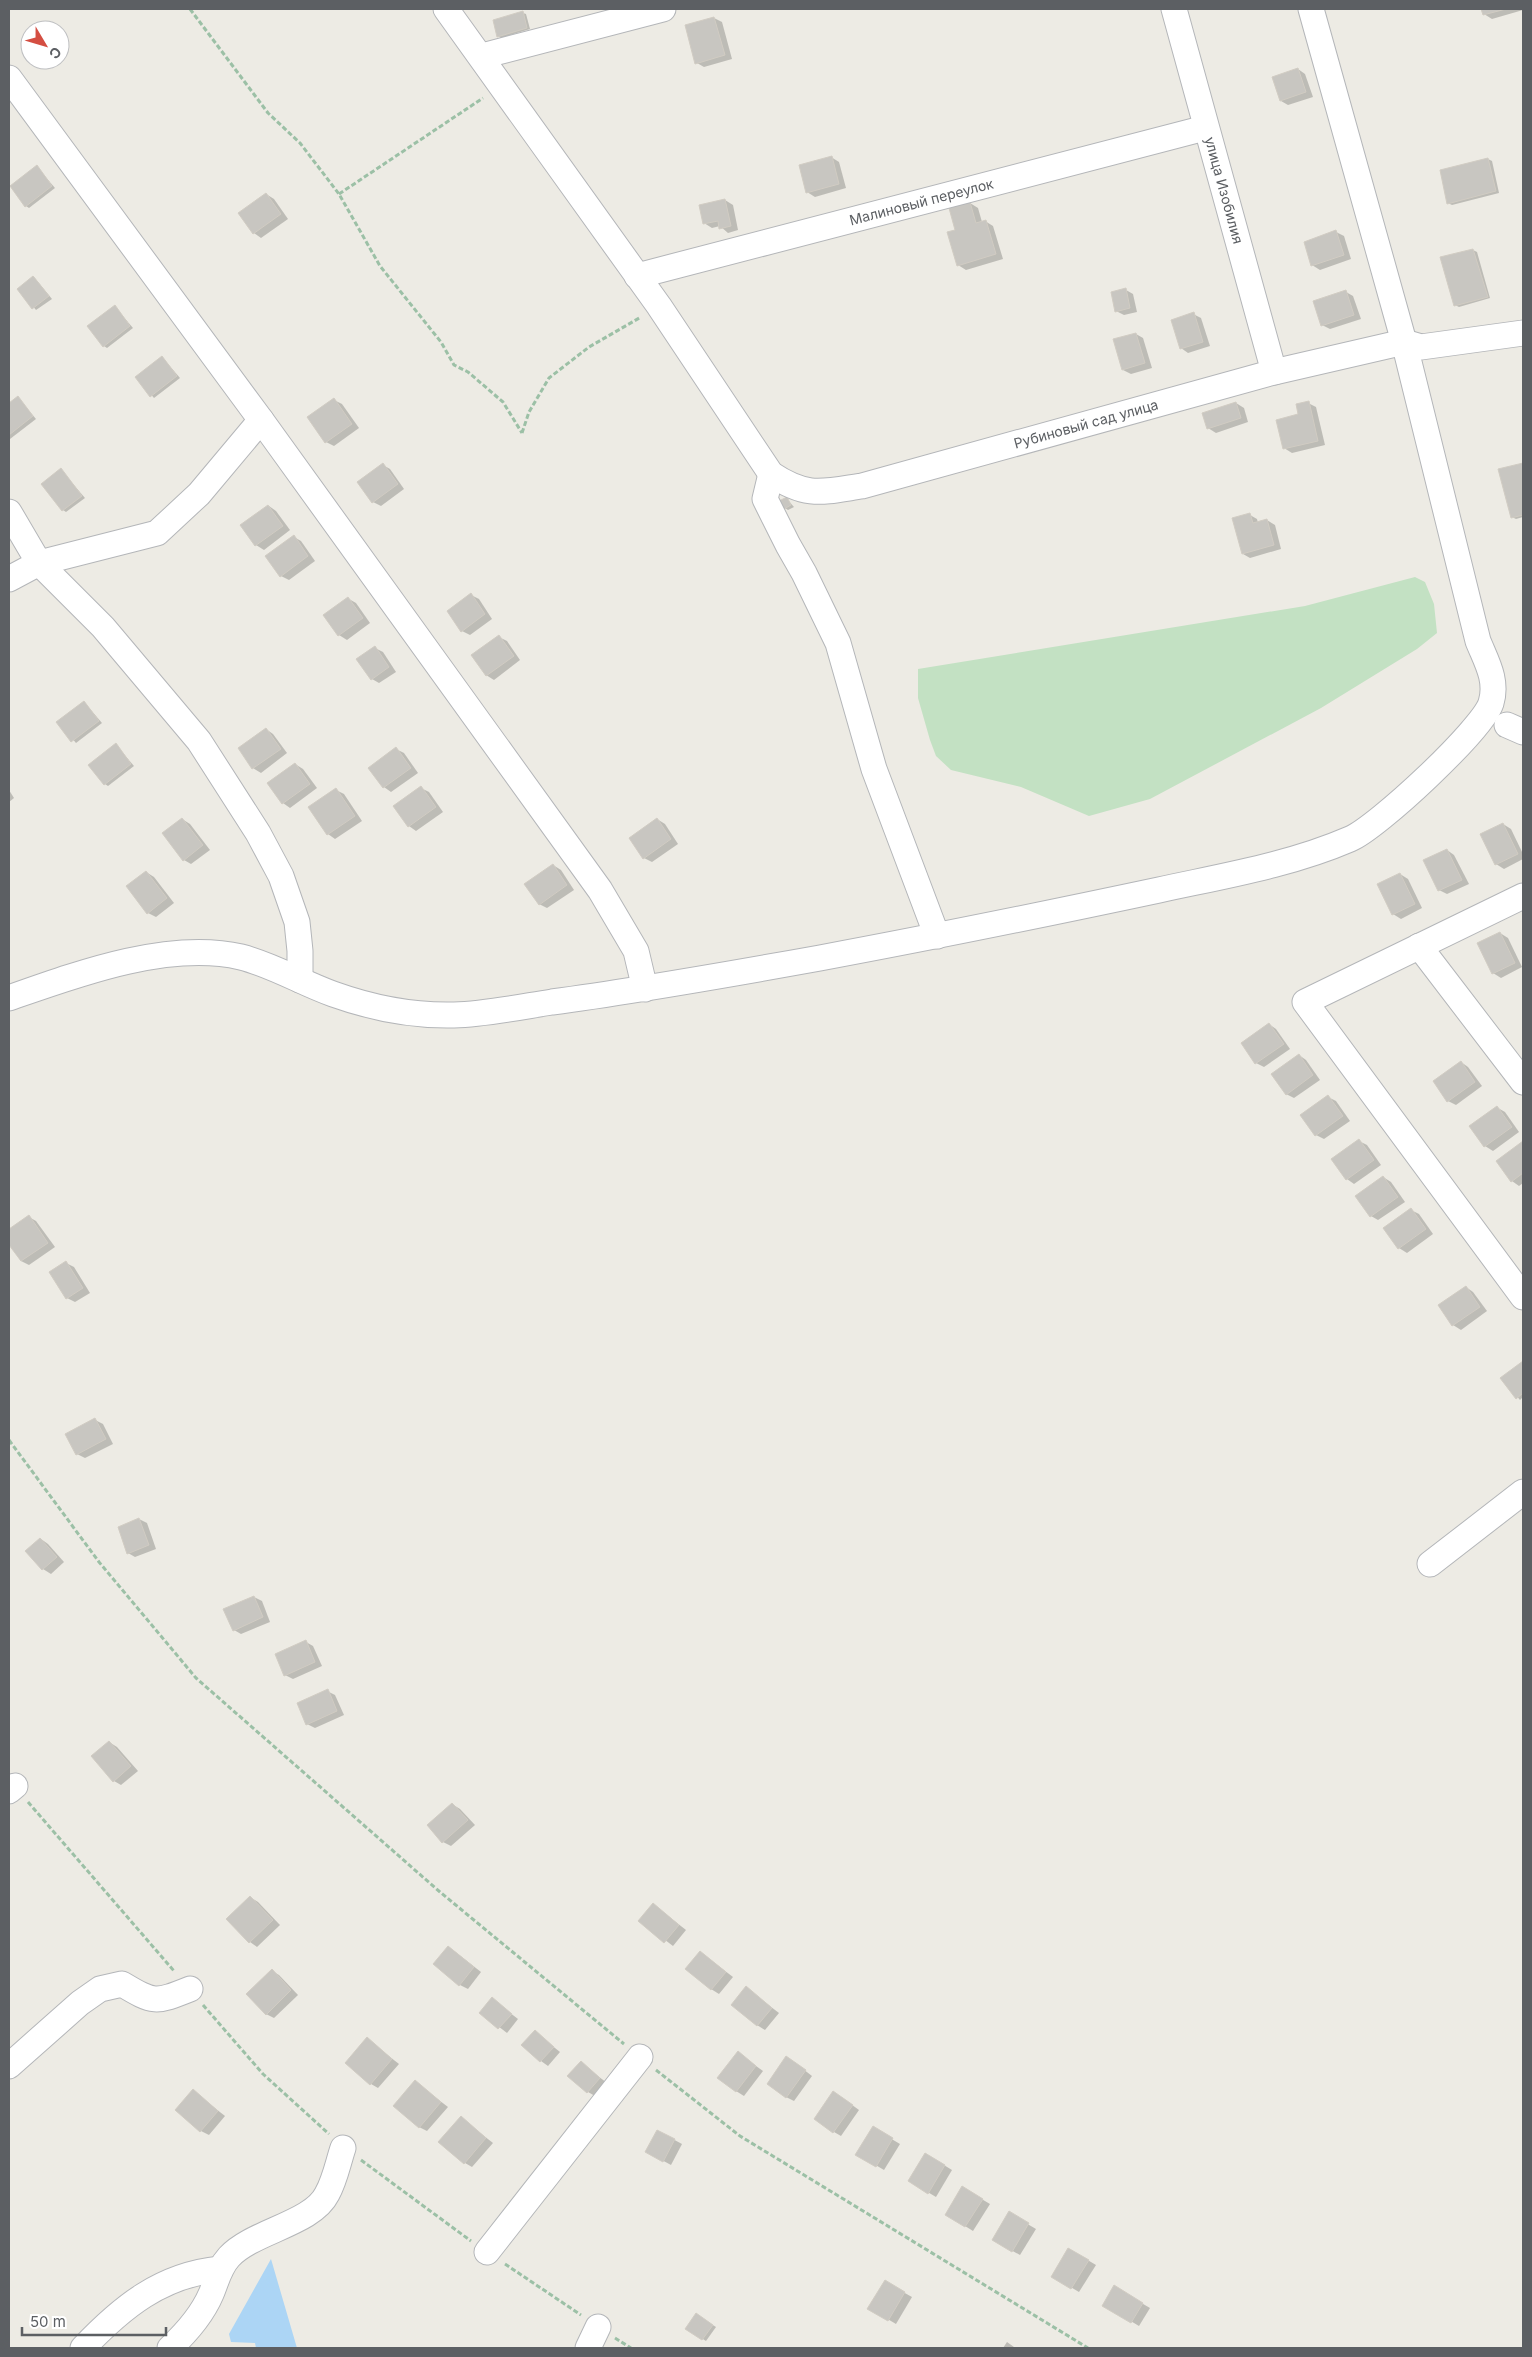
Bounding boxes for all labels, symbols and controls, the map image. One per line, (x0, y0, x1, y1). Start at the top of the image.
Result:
north arrow (20, 20, 70, 70)
text: С (46, 44, 66, 63)
street label: улица Изобилия (1202, 135, 1247, 246)
street label: Малиновый переулок (848, 174, 996, 228)
street label: Рубиновый сад улица (1012, 395, 1160, 452)
scale bar (22, 2304, 166, 2336)
text: 50 m (30, 2312, 66, 2331)

